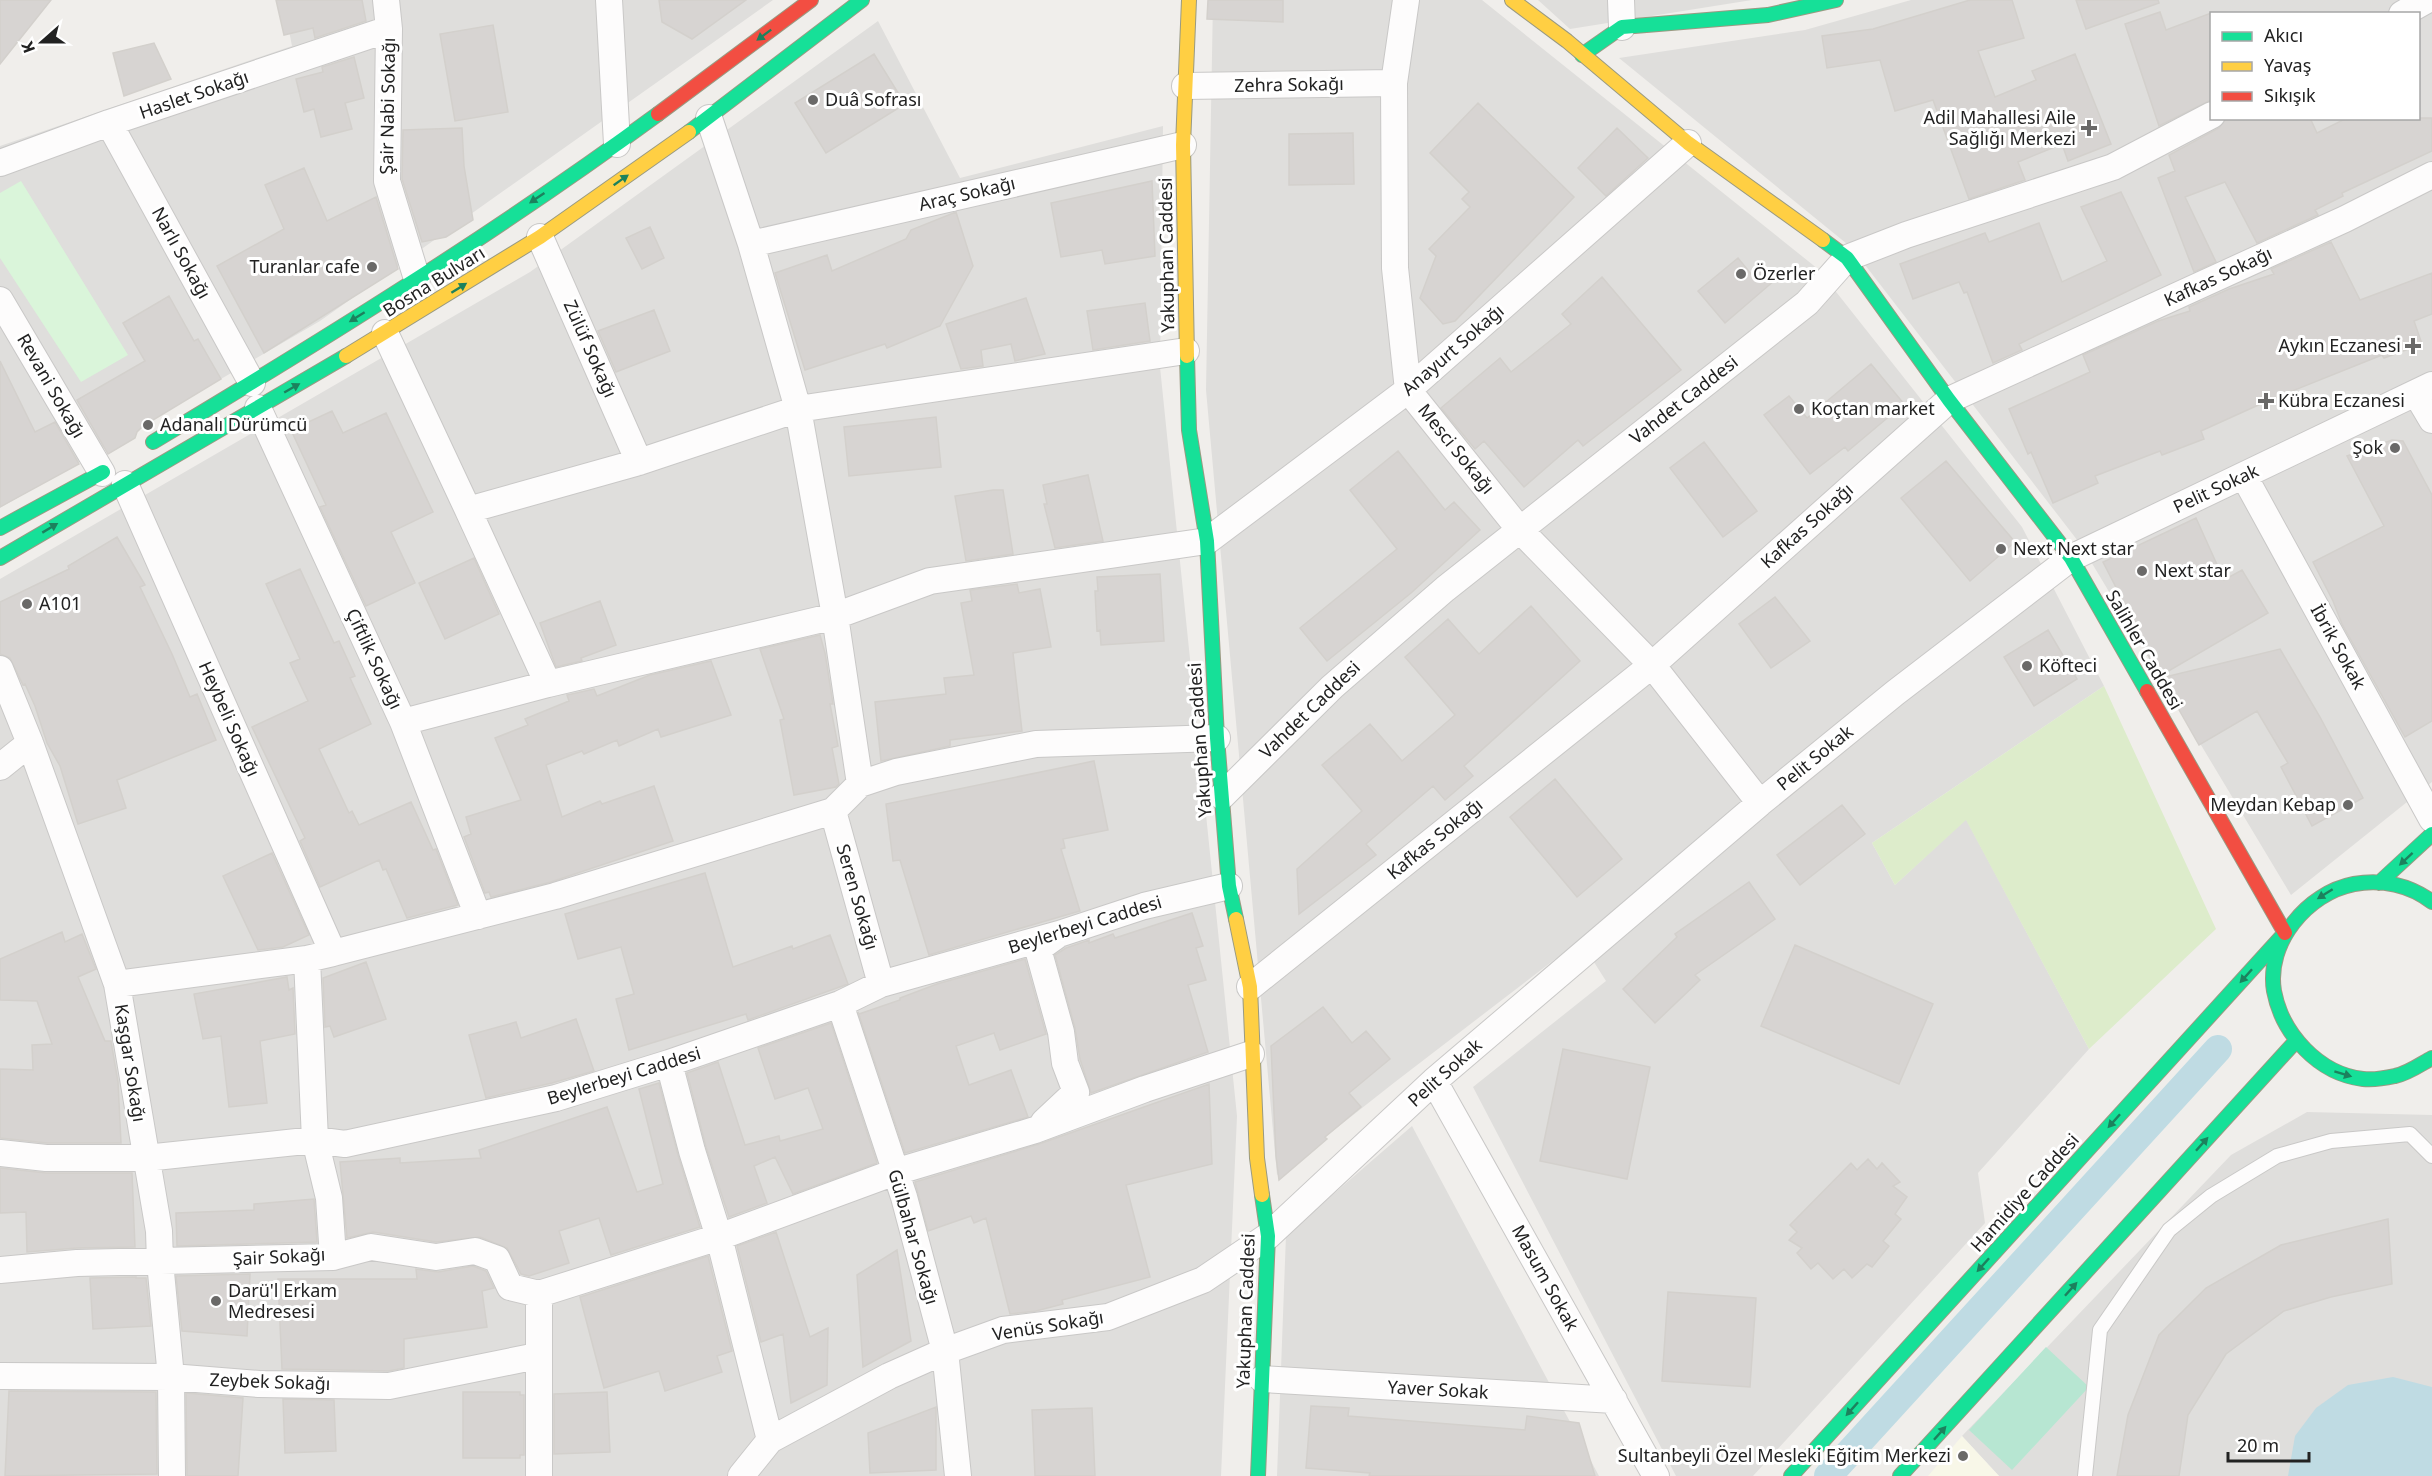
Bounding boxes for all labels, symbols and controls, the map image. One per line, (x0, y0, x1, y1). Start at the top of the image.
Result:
north arrow (12, 12, 72, 72)
legend (2210, 12, 2420, 120)
text: Akıcı (2264, 23, 2303, 47)
one-way arrow (756, 29, 772, 41)
street label: Şair Nabi Sokağı (374, 37, 400, 175)
text: K (16, 38, 40, 56)
text: Yavaş (2264, 53, 2311, 77)
street label: Haslet Sokağı (136, 64, 252, 124)
street label: Zehra Sokağı (1234, 71, 1344, 97)
text: Sıkışık (2264, 83, 2316, 107)
place label: Duâ Sofrası (825, 87, 921, 111)
marker: Duâ Sofrası (806, 93, 820, 107)
place label: Adil Mahallesi Aile Sağlığı Merkezi (1923, 105, 2076, 150)
marker: Adil Mahallesi Aile Sağlığı Merkezi (2080, 119, 2098, 137)
street label: Araç Sokağı (916, 170, 1017, 216)
one-way arrow (613, 174, 629, 186)
street label: Yakuphan Caddesi (1153, 177, 1179, 333)
one-way arrow (530, 192, 546, 204)
street label: Narlı Sokağı (147, 202, 217, 303)
street label: Bosna Bulvarı (378, 240, 489, 322)
street label: Kafkas Sokağı (2160, 241, 2276, 312)
place label: Turanlar cafe (250, 254, 360, 278)
marker: Turanlar cafe (365, 260, 379, 274)
place label: Özerler (1753, 261, 1816, 285)
marker: Özerler (1734, 267, 1748, 281)
one-way arrow (451, 282, 467, 293)
street label: Zülüf Sokağı (559, 296, 623, 401)
street label: Anayurt Sokağı (1396, 298, 1508, 400)
one-way arrow (349, 312, 365, 323)
street label: Revani Sokağı (12, 329, 91, 442)
place label: Aykın Eczanesi (2279, 333, 2401, 357)
marker: Aykın Eczanesi (2406, 339, 2420, 353)
street label: Vahdet Caddesi (1624, 349, 1742, 449)
one-way arrow (284, 383, 300, 394)
place label: Kübra Eczanesi (2278, 388, 2405, 412)
marker: Kübra Eczanesi (2259, 394, 2273, 408)
place label: Koçtan market (1811, 396, 1935, 420)
street label: Mesci Sokağı (1413, 398, 1500, 498)
marker: Koçtan market (1792, 402, 1806, 416)
place label: Adanalı Dürümcü (160, 412, 307, 436)
marker: Adanalı Dürümcü (141, 418, 155, 432)
place label: Şok (2353, 435, 2383, 459)
marker: Şok (2388, 441, 2402, 455)
street label: Pelit Sokak (2169, 458, 2263, 518)
street label: Kafkas Sokağı (1755, 477, 1858, 573)
one-way arrow (42, 523, 59, 533)
place label: Next Next star (2013, 536, 2135, 560)
marker: Next Next star (1994, 542, 2008, 556)
place label: Next star (2154, 558, 2231, 582)
marker: Next star (2135, 564, 2149, 578)
street label: Salihler Caddesi (2101, 585, 2189, 714)
place label: A101 (39, 591, 81, 615)
marker: A101 (20, 597, 34, 611)
street label: İbrik Sokak (2306, 600, 2372, 694)
street label: Çiftlik Sokağı (341, 604, 409, 713)
place label: Köfteci (2039, 653, 2097, 677)
street label: Vahdet Caddesi (1254, 655, 1365, 763)
street label: Heybeli Sokağı (194, 657, 266, 780)
marker: Köfteci (2020, 659, 2034, 673)
street label: Yakuphan Caddesi (1182, 662, 1216, 818)
street label: Pelit Sokak (1771, 719, 1858, 795)
street label: Kafkas Sokağı (1381, 792, 1487, 884)
place label: Meydan Kebap (2210, 792, 2336, 816)
marker: Meydan Kebap (2341, 798, 2355, 812)
street label: Seren Sokağı (831, 841, 885, 953)
one-way arrow (2399, 851, 2413, 865)
street label: Beylerbeyi Caddesi (1005, 889, 1164, 959)
one-way arrow (2317, 889, 2333, 900)
one-way arrow (2239, 969, 2253, 984)
street label: Kaşgar Sokağı (110, 1002, 152, 1124)
street label: Pelit Sokak (1402, 1032, 1487, 1112)
street label: Beylerbeyi Caddesi (544, 1040, 703, 1110)
one-way arrow (2334, 1070, 2352, 1079)
one-way arrow (2107, 1113, 2121, 1128)
street label: Hamidiye Caddesi (1965, 1128, 2084, 1257)
one-way arrow (2195, 1137, 2209, 1152)
street label: Gülbahar Sokağı (883, 1166, 945, 1307)
street label: Masum Sokak (1507, 1220, 1585, 1335)
street label: Yakuphan Caddesi (1230, 1233, 1260, 1389)
street label: Şair Sokağı (232, 1242, 326, 1270)
one-way arrow (1977, 1257, 1990, 1272)
place label: Darü'l Erkam Medresesi (228, 1278, 337, 1323)
one-way arrow (2064, 1281, 2078, 1296)
marker: Darü'l Erkam Medresesi (209, 1294, 223, 1308)
street label: Venüs Sokağı (990, 1304, 1105, 1346)
street label: Zeybek Sokağı (209, 1367, 331, 1395)
street label: Yaver Sokak (1387, 1374, 1489, 1404)
one-way arrow (1846, 1401, 1859, 1416)
scale bar (2228, 1425, 2309, 1463)
one-way arrow (1933, 1426, 1946, 1441)
text: 20 m (2237, 1433, 2279, 1457)
place label: Sultanbeyli Özel Mesleki Eğitim Merkezi (1618, 1443, 1951, 1467)
marker: Sultanbeyli Özel Mesleki Eğitim Merkezi (1956, 1449, 1970, 1463)

